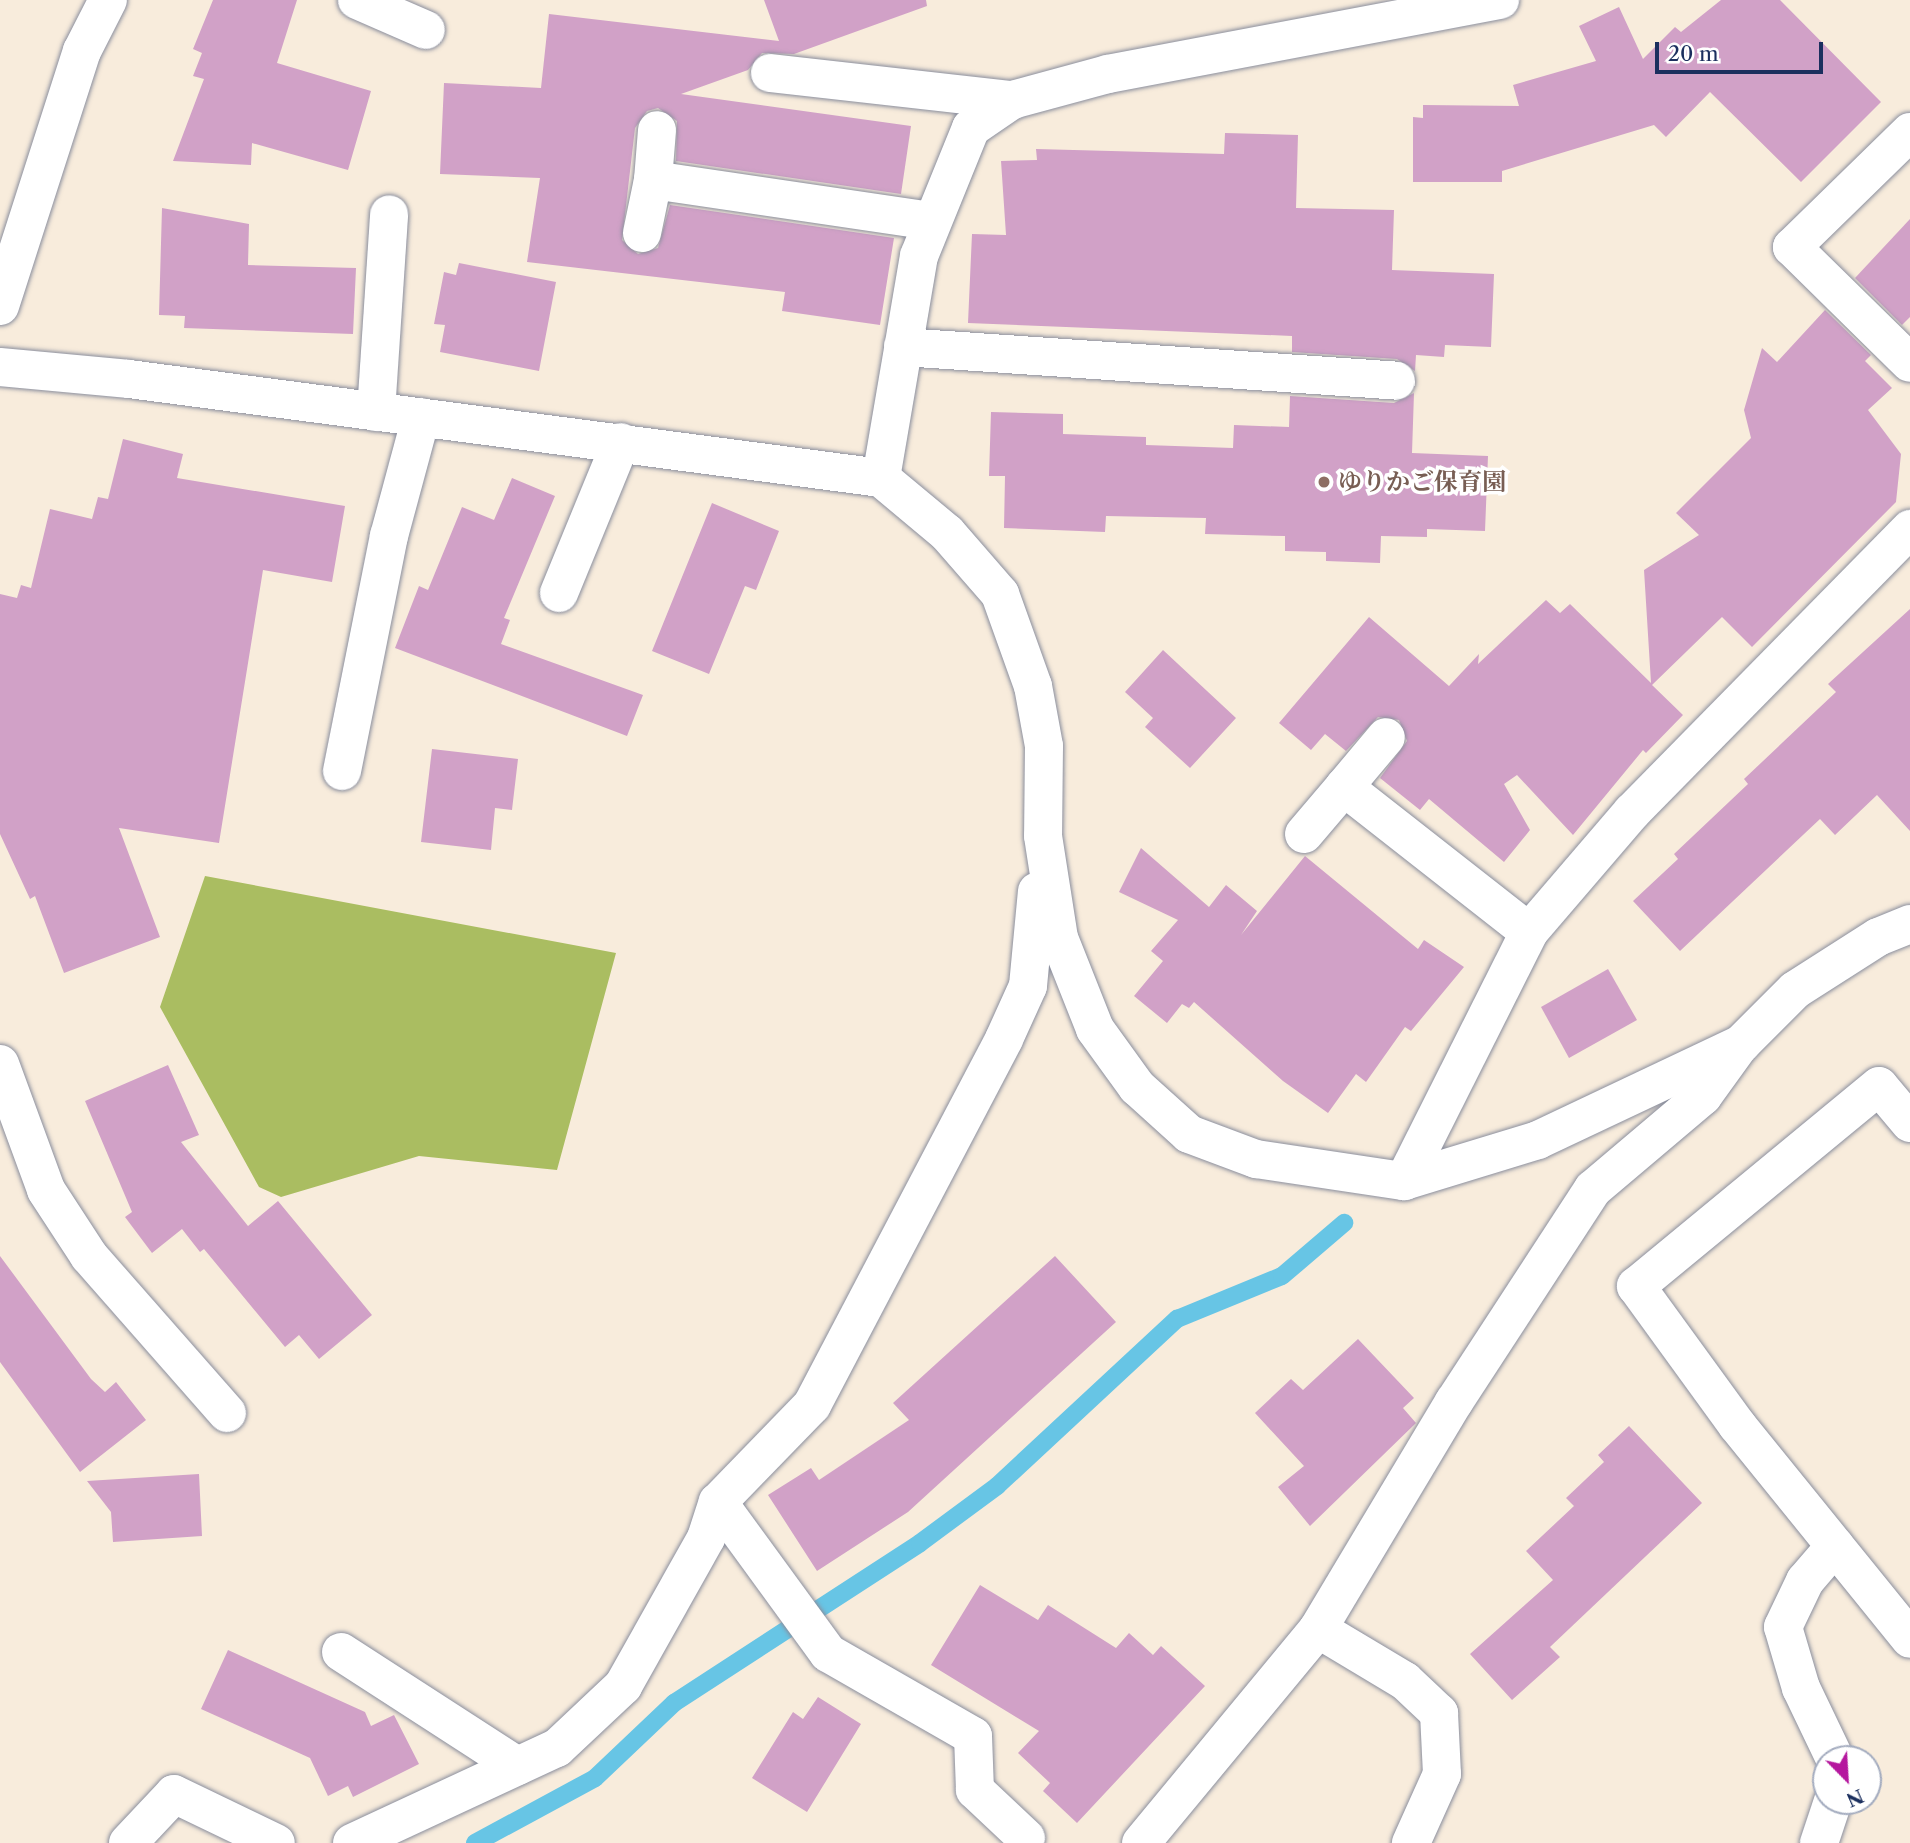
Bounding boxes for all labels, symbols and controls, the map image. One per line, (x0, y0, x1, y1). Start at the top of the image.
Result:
scale bar (1658, 28, 1826, 72)
text: 20 m (1668, 41, 1719, 66)
place label: ゆりかご保育園 (1338, 468, 1506, 496)
marker: ゆりかご保育園 (1316, 474, 1332, 490)
north arrow (1812, 1745, 1882, 1815)
text: N (1843, 1784, 1867, 1812)

